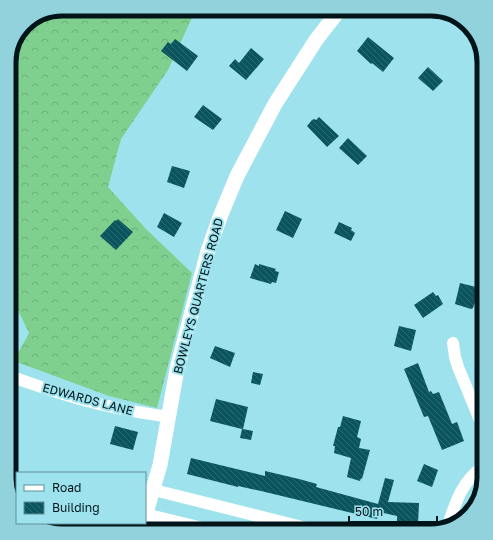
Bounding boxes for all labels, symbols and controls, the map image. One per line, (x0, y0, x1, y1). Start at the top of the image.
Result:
street label: BOWLEYS QUARTERS ROAD (170, 216, 226, 376)
street label: EDWARDS LANE (41, 380, 135, 418)
legend (16, 472, 146, 524)
text: Road (52, 480, 81, 495)
scale bar (349, 498, 437, 524)
text: Building (52, 500, 100, 515)
text: 50 m (355, 504, 383, 519)

